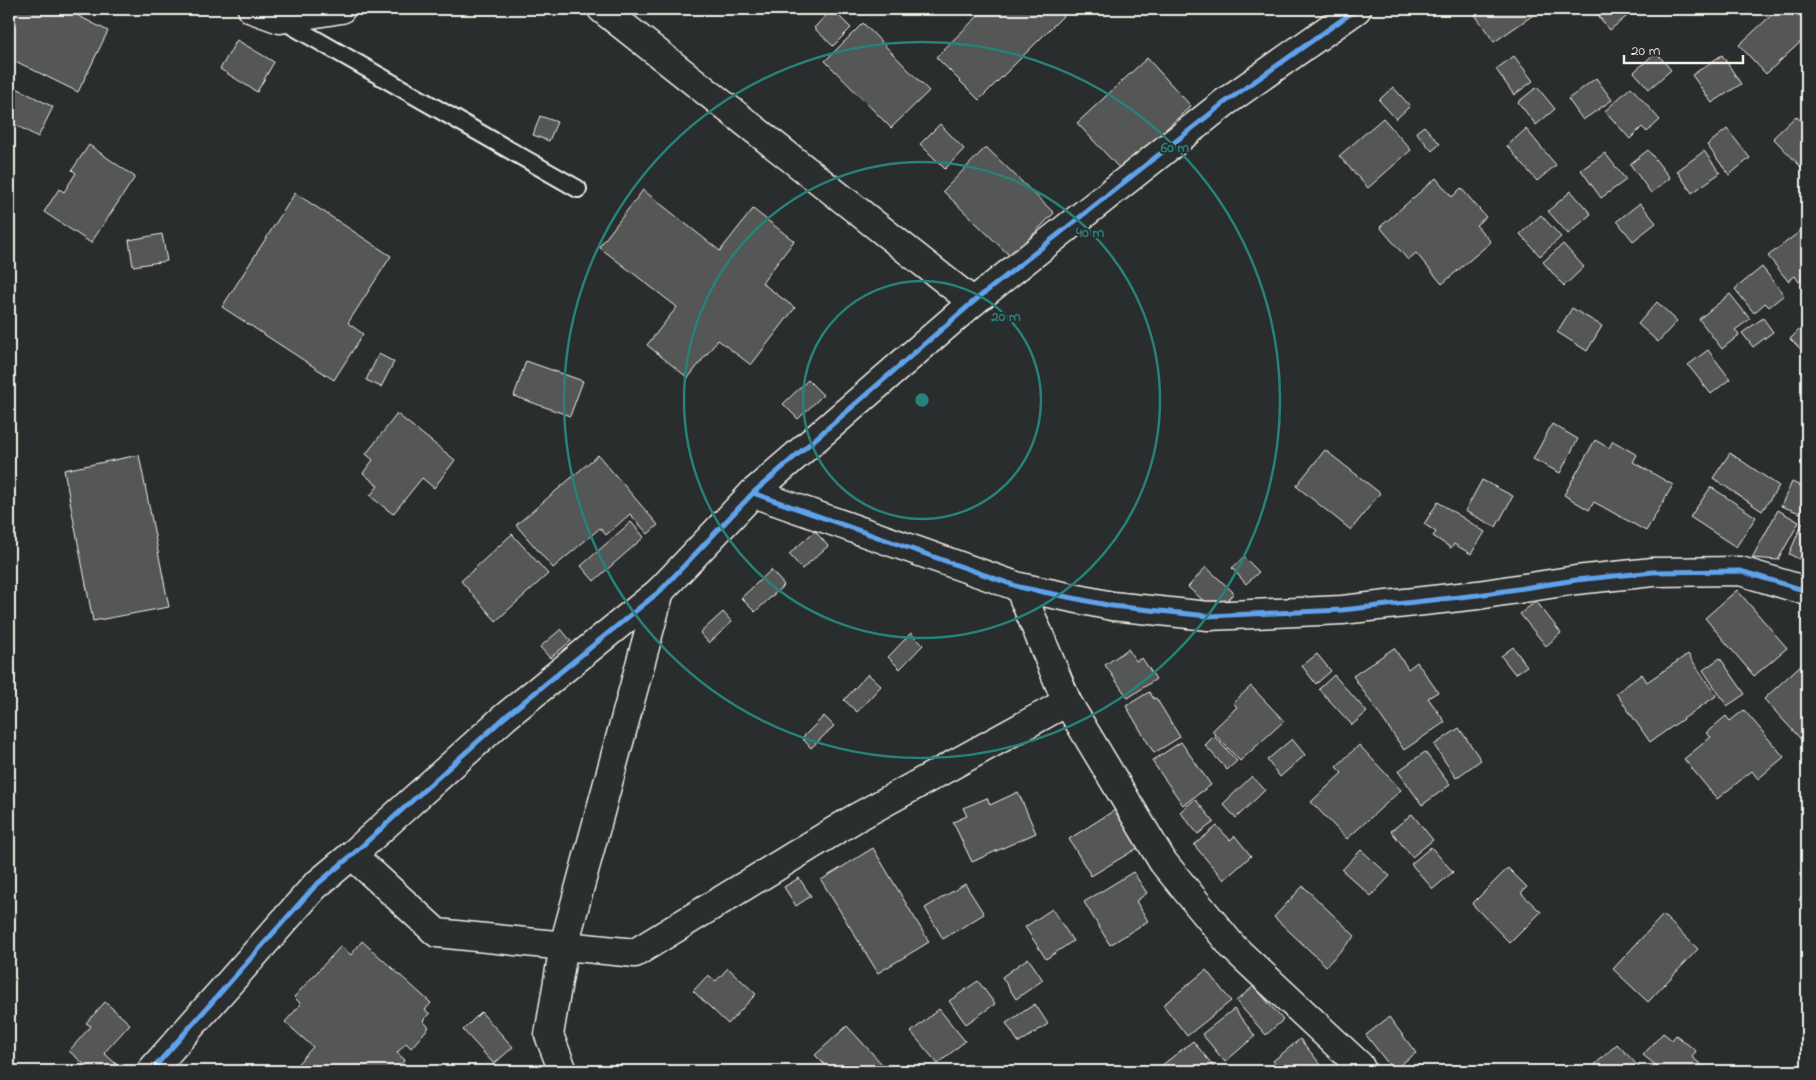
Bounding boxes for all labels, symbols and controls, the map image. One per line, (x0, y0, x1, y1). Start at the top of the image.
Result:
scale bar (1624, 32, 1742, 64)
text: 20 m (1631, 40, 1661, 62)
text: 60 m (1160, 137, 1190, 159)
text: 40 m (1075, 222, 1104, 244)
text: 20 m (990, 306, 1021, 328)
centre of rings (913, 391, 931, 409)

